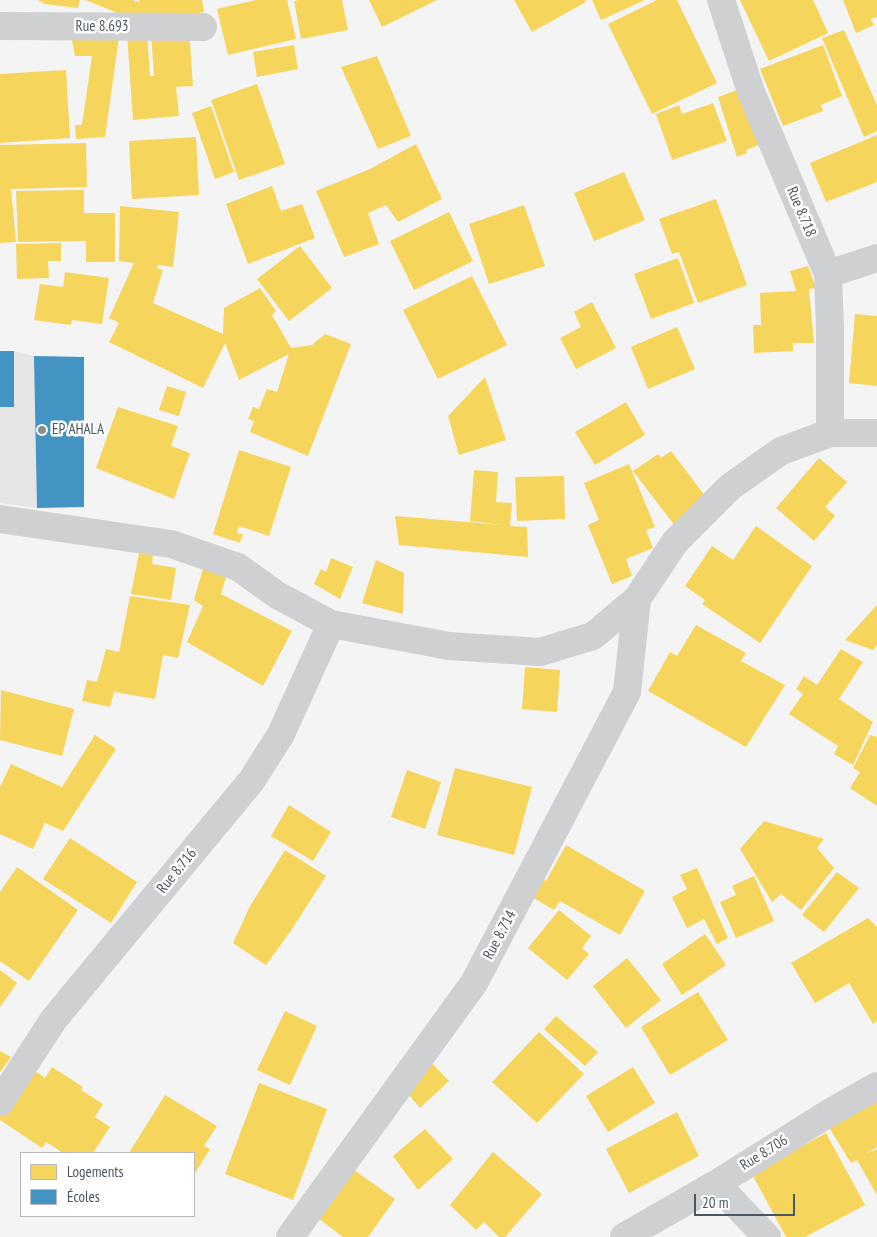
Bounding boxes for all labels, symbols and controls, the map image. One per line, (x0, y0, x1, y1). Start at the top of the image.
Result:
street label: Rue 8.693 (76, 18, 128, 36)
street label: Rue 8.718 (782, 184, 820, 240)
place label: EP AHALA (52, 421, 104, 439)
marker: EP AHALA (36, 424, 48, 436)
street label: Rue 8.716 (153, 845, 201, 897)
street label: Rue 8.714 (480, 907, 520, 963)
street label: Rue 8.706 (737, 1131, 791, 1175)
legend (20, 1152, 195, 1217)
text: Logements (67, 1162, 123, 1181)
scale bar (697, 1184, 798, 1216)
text: Écoles (67, 1187, 100, 1206)
text: 20 m (702, 1193, 728, 1212)

